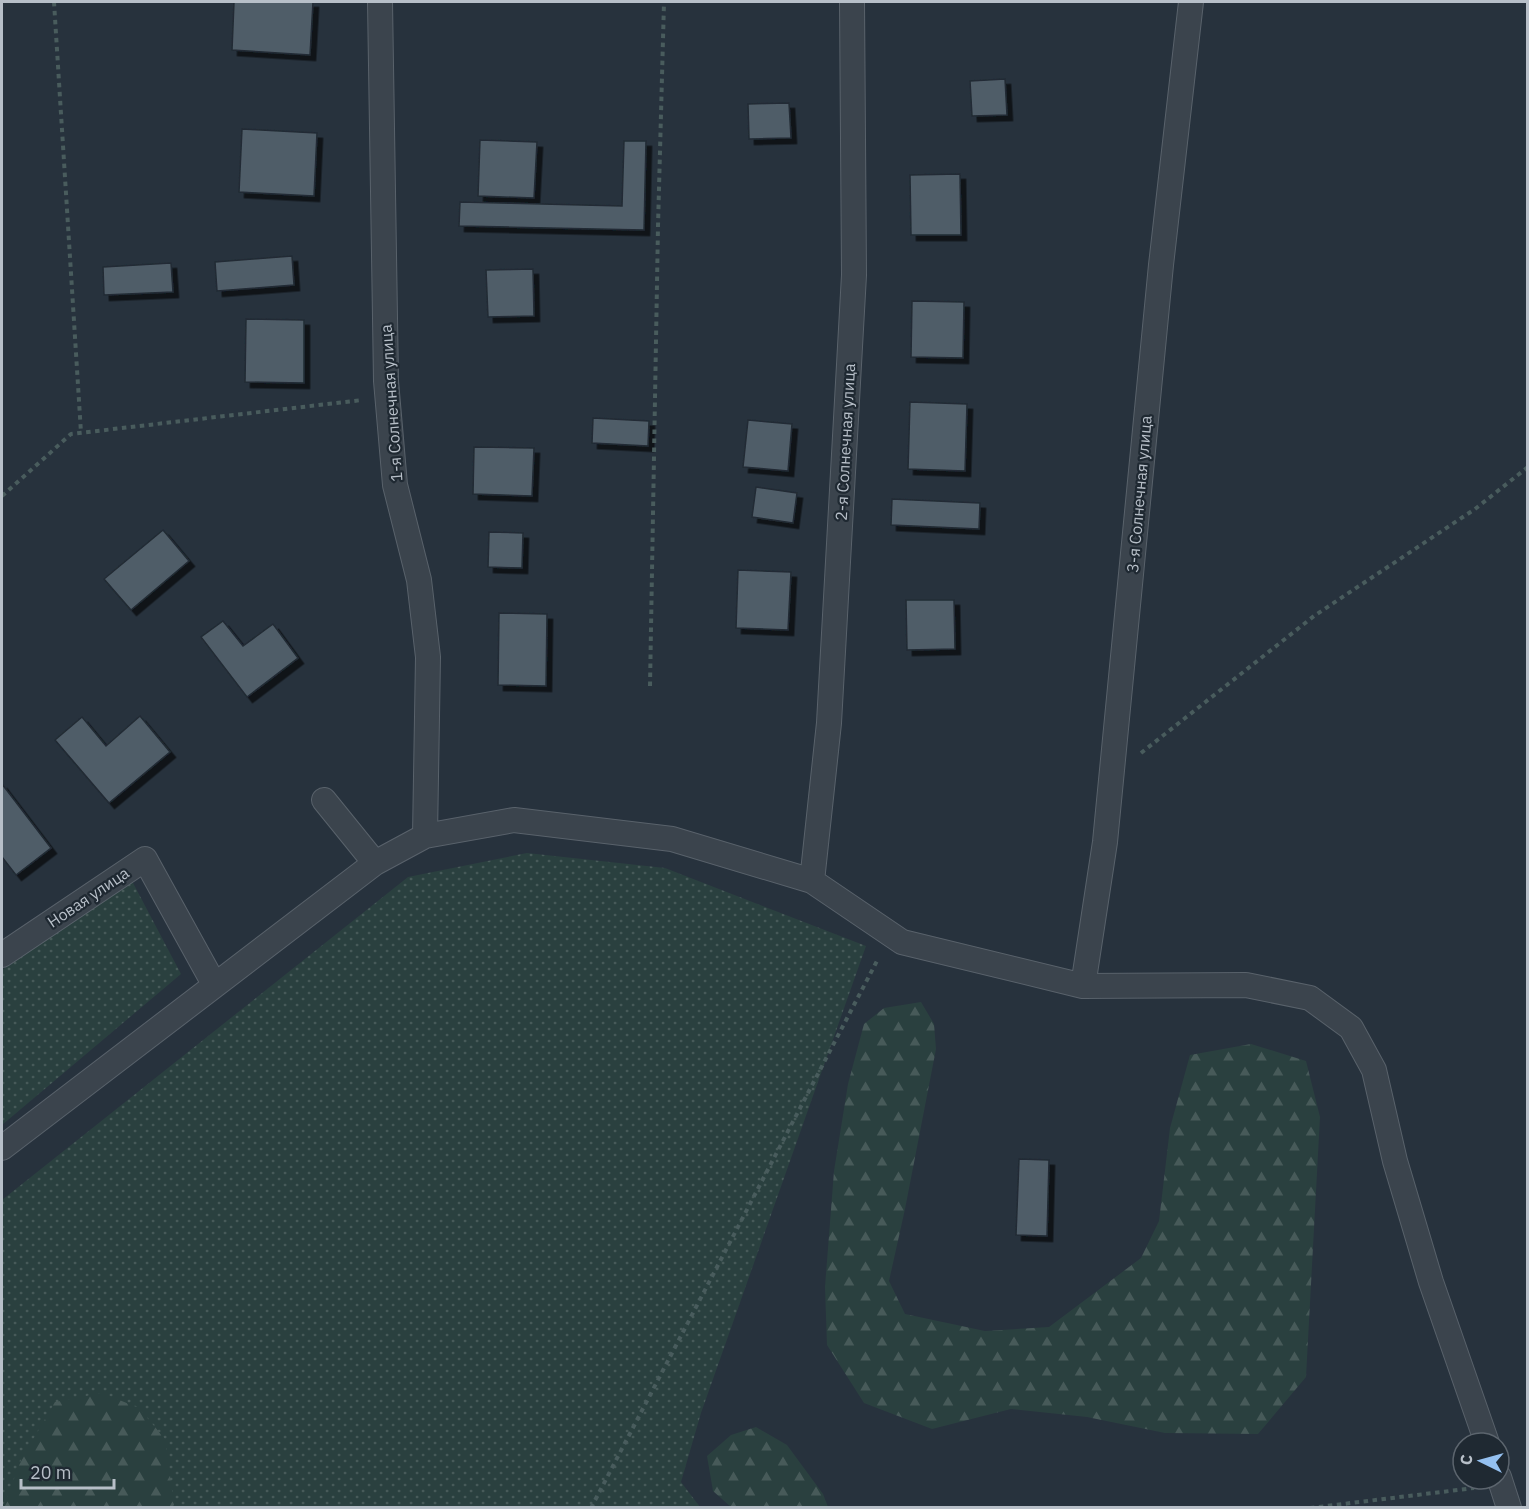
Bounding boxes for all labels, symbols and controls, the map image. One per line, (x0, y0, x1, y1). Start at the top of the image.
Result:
street label: 1-я Солнечная улица (375, 323, 406, 482)
street label: 2-я Солнечная улица (831, 362, 859, 521)
street label: 3-я Солнечная улица (1122, 414, 1156, 573)
street label: Новая улица (43, 862, 133, 932)
north arrow (1451, 1431, 1511, 1491)
scale bar (21, 1452, 114, 1490)
text: С (1456, 1454, 1476, 1466)
text: 20 m (30, 1461, 72, 1484)

